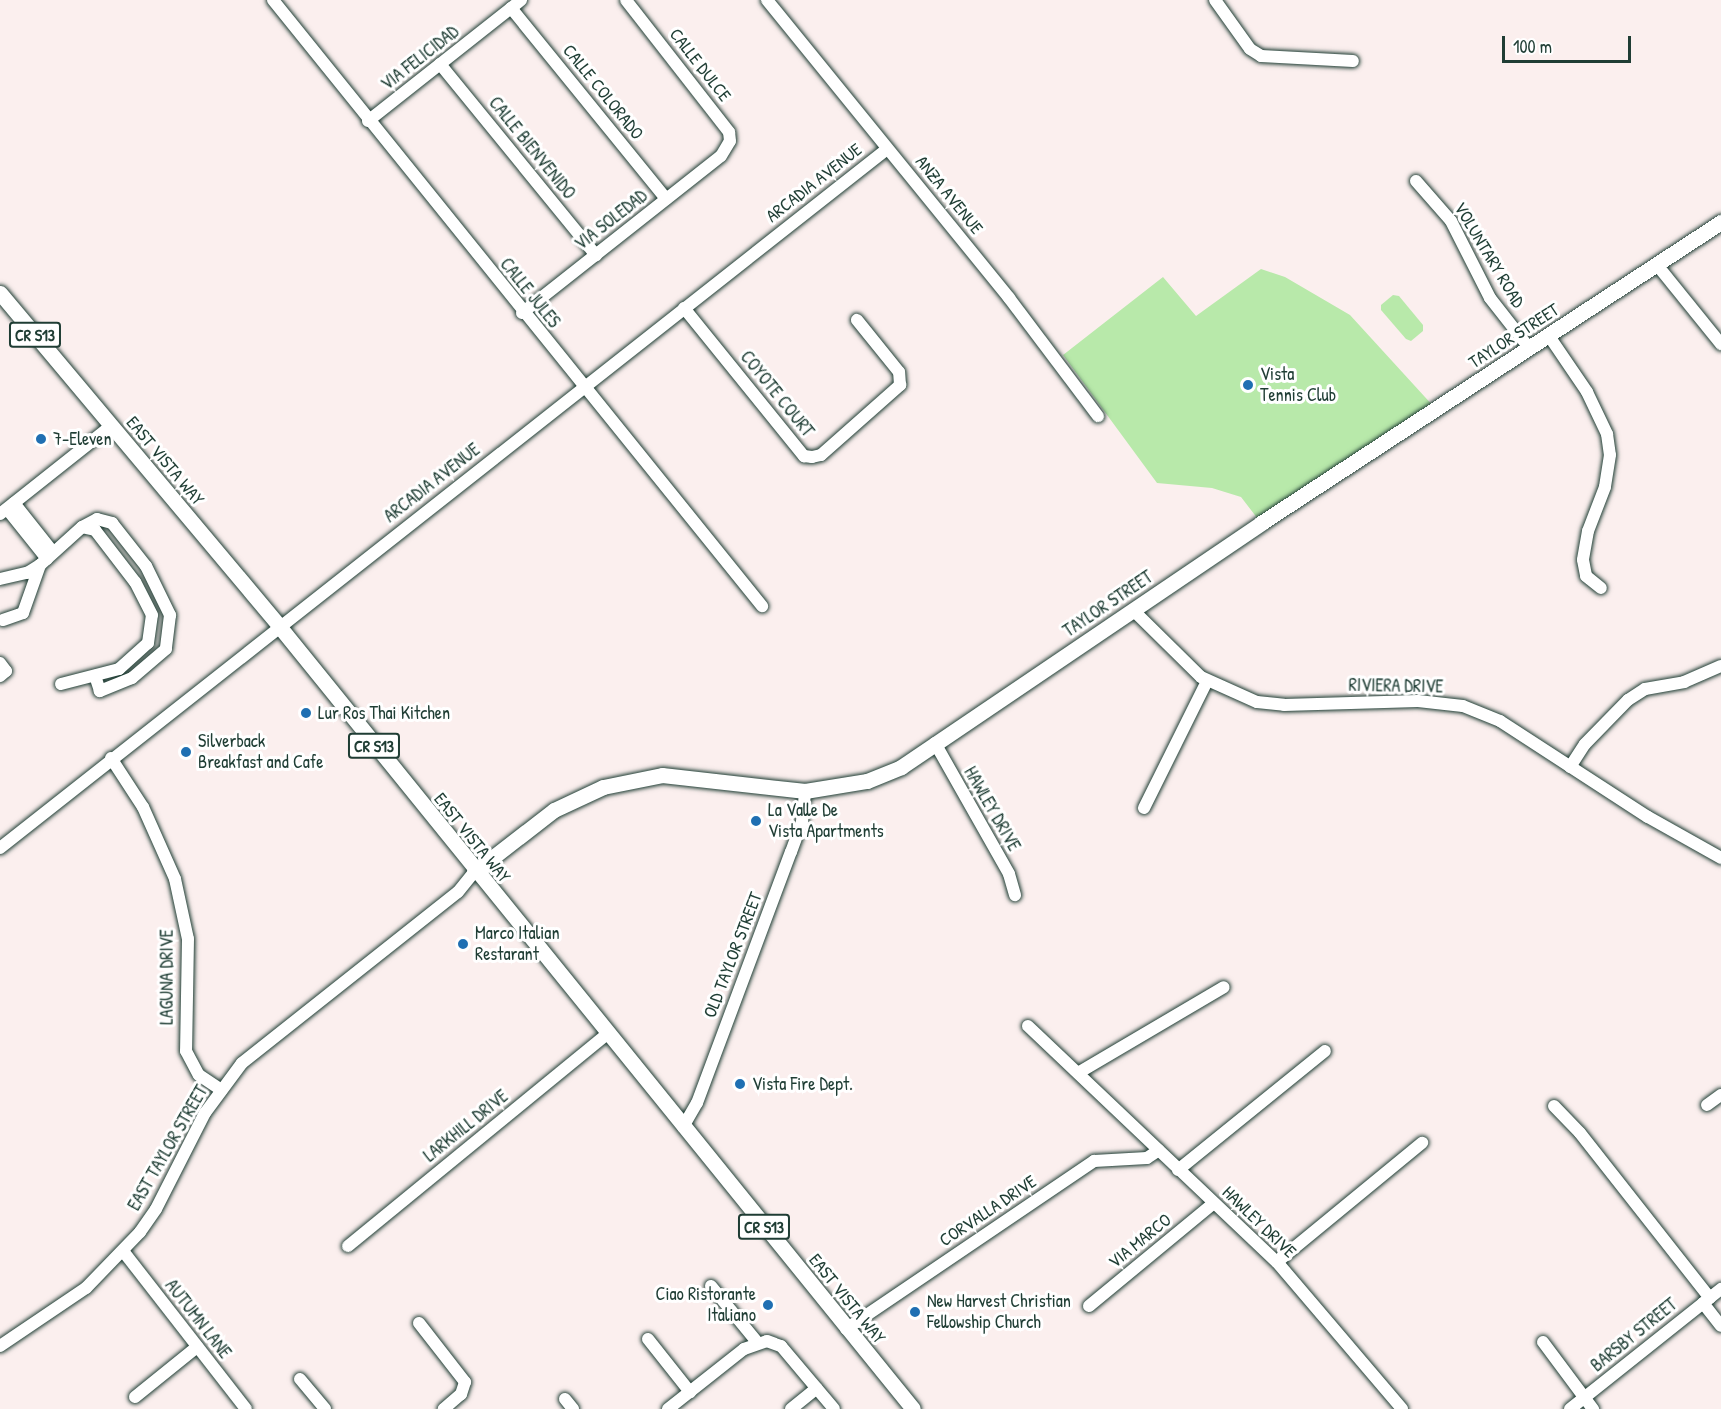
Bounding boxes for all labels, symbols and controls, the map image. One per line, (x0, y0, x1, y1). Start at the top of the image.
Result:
street label: VIA FELICIDAD (377, 21, 463, 95)
street label: CALLE DULCE (665, 24, 735, 106)
scale bar (1505, 24, 1634, 62)
text: 100 m (1513, 34, 1552, 59)
street label: CALLE COLORADO (558, 40, 648, 144)
street label: CALLE BIENVENIDO (484, 92, 580, 204)
street label: ARCADIA AVENUE (762, 139, 866, 227)
street label: ANZA AVENUE (911, 151, 987, 239)
street label: VIA SOLEDAD (570, 185, 652, 255)
street label: VOLUNTARY ROAD (1449, 198, 1529, 312)
street label: CALLE JULES (495, 254, 565, 332)
street label: TAYLOR STREET (1465, 299, 1563, 373)
road number: CR S13 (8, 322, 62, 348)
street label: COYOTE COURT (736, 347, 818, 441)
place label: Vista Tennis Club (1260, 364, 1336, 406)
marker: Vista Tennis Club (1241, 378, 1255, 392)
street label: EAST VISTA WAY (122, 412, 208, 510)
place label: 7-Eleven (53, 428, 112, 450)
marker: 7-Eleven (34, 432, 48, 446)
street label: ARCADIA AVENUE (380, 439, 484, 527)
street label: TAYLOR STREET (1059, 566, 1157, 642)
street label: RIVIERA DRIVE (1348, 674, 1444, 698)
place label: Lur Ros Thai Kitchen (318, 702, 450, 724)
marker: Lur Ros Thai Kitchen (299, 706, 313, 720)
place label: Silverback Breakfast and Cafe (198, 731, 323, 774)
road number: CR S13 (347, 733, 401, 759)
marker: Silverback Breakfast and Cafe (179, 745, 193, 759)
street label: HAWLEY DRIVE (959, 763, 1025, 855)
street label: EAST VISTA WAY (429, 789, 515, 887)
place label: La Valle De Vista Apartments (768, 800, 884, 842)
marker: La Valle De Vista Apartments (749, 814, 763, 828)
street label: OLD TAYLOR STREET (699, 889, 767, 1021)
place label: Marco Italian Restarant (475, 923, 560, 966)
street label: LAGUNA DRIVE (156, 929, 178, 1025)
marker: Marco Italian Restarant (456, 937, 470, 951)
place label: Vista Fire Dept. (752, 1073, 853, 1095)
marker: Vista Fire Dept. (733, 1077, 747, 1091)
street label: EAST TAYLOR STREET (123, 1082, 213, 1214)
street label: LARKHILL DRIVE (419, 1085, 513, 1167)
street label: CORVALLA DRIVE (935, 1171, 1041, 1251)
street label: HAWLEY DRIVE (1218, 1182, 1300, 1262)
street label: VIA MARCO (1104, 1209, 1176, 1273)
road number: CR S13 (737, 1214, 791, 1240)
street label: EAST VISTA WAY (804, 1250, 890, 1348)
street label: AUTUMN LANE (160, 1275, 236, 1363)
place label: Ciao Ristorante Italiano (656, 1284, 756, 1326)
place label: New Harvest Christian Fellowship Church (927, 1291, 1071, 1334)
street label: BARSBY STREET (1586, 1294, 1682, 1376)
marker: Ciao Ristorante Italiano (761, 1298, 775, 1312)
marker: New Harvest Christian Fellowship Church (908, 1305, 922, 1319)

